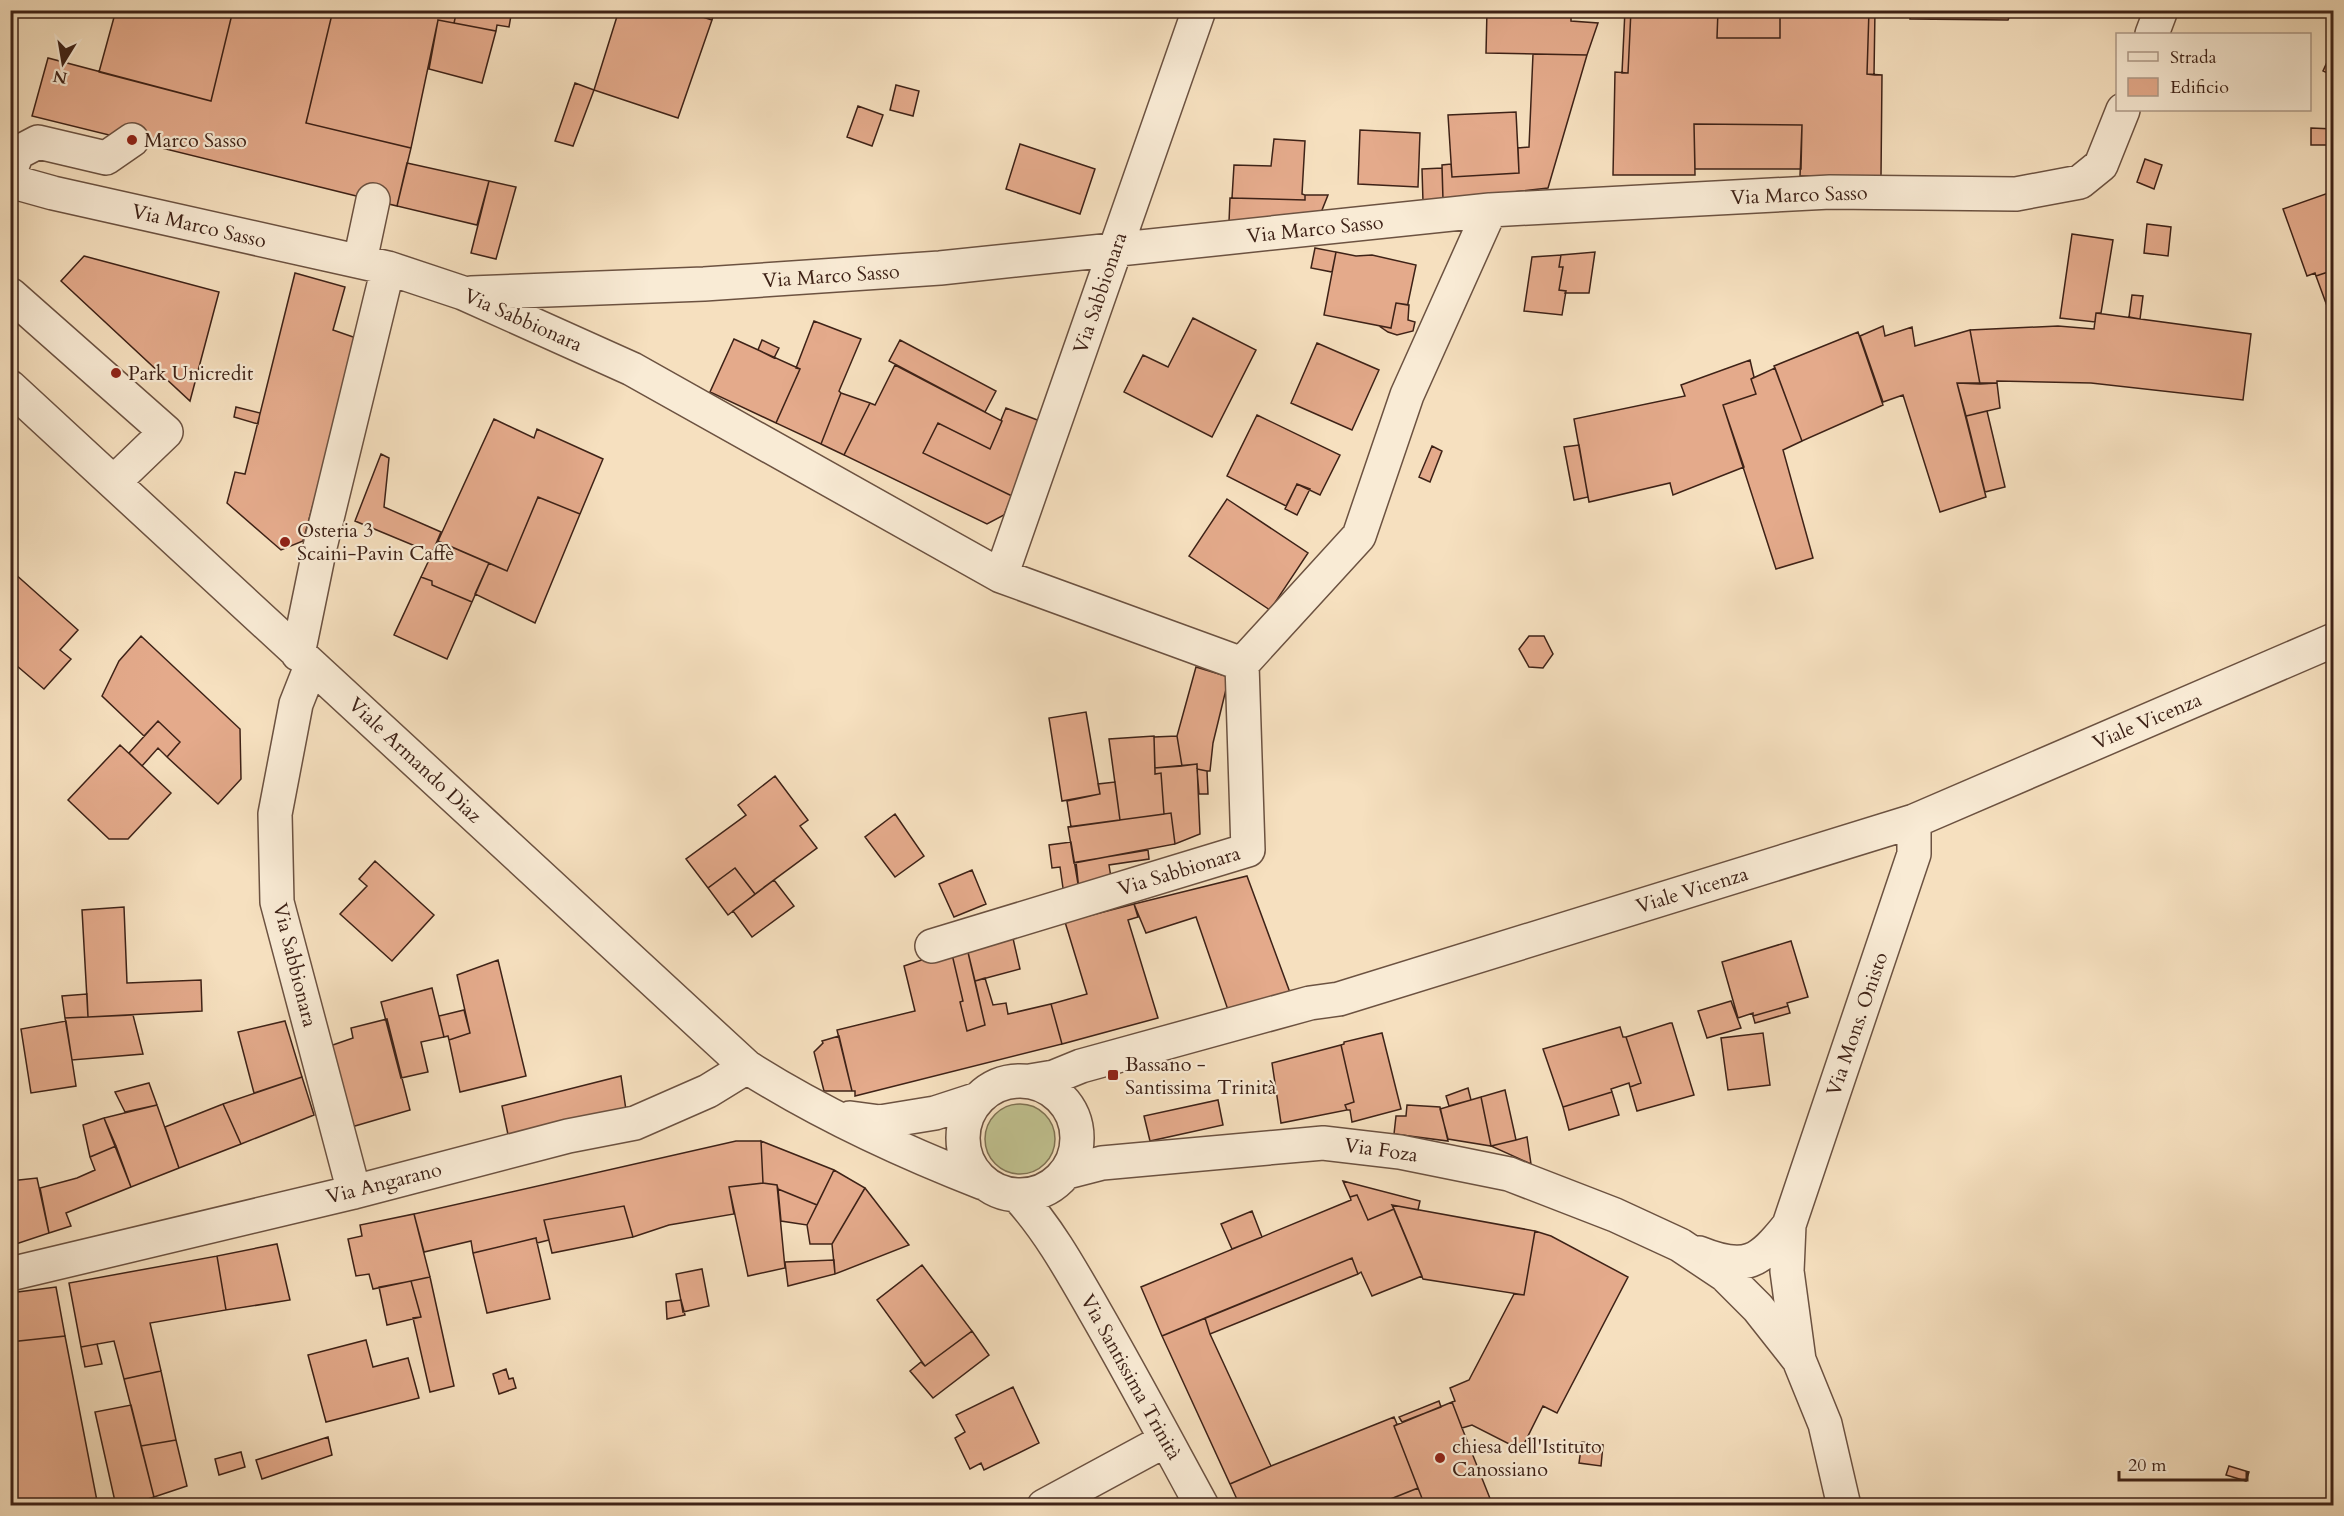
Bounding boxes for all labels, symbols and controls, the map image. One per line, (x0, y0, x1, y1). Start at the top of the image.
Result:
north arrow (33, 33, 93, 93)
legend (2116, 33, 2311, 111)
text: Strada (2170, 45, 2217, 70)
text: N (51, 65, 69, 89)
text: Edificio (2170, 75, 2229, 100)
place label: Marco Sasso (144, 127, 247, 154)
marker: Marco Sasso (125, 133, 139, 147)
street label: Via Marco Sasso (1730, 179, 1868, 211)
street label: Via Marco Sasso (129, 197, 269, 255)
street label: Via Marco Sasso (1245, 208, 1385, 250)
street label: Via Sabbionara (1067, 228, 1134, 357)
street label: Via Marco Sasso (762, 258, 901, 294)
street label: Via Sabbionara (460, 282, 587, 358)
place label: Park Unicredit (128, 360, 254, 387)
marker: Park Unicredit (109, 366, 123, 380)
place label: Osteria 3 Scaini-Pavin Caffè (297, 517, 454, 567)
marker: Osteria 3 Scaini-Pavin Caffè (278, 535, 292, 549)
street label: Viale Vicenza (2088, 686, 2206, 756)
street label: Viale Armando Diaz (342, 691, 488, 829)
street label: Via Sabbionara (1114, 839, 1244, 902)
street label: Viale Vicenza (1633, 860, 1752, 920)
street label: Via Sabbionara (267, 900, 324, 1030)
street label: Via Mons. Onisto (1820, 948, 1894, 1100)
place label: Bassano - Santissima Trinità (1125, 1051, 1277, 1101)
marker: Bassano - Santissima Trinità (1106, 1068, 1120, 1082)
street label: Via Foza (1342, 1131, 1420, 1169)
street label: Via Angarano (324, 1156, 445, 1210)
street label: Via Santissima Trinità (1074, 1289, 1188, 1465)
place label: chiesa dell'Istituto Canossiano (1452, 1433, 1602, 1483)
scale bar (2119, 1444, 2246, 1482)
marker: chiesa dell'Istituto Canossiano (1433, 1451, 1447, 1465)
text: 20 m (2128, 1453, 2167, 1478)

